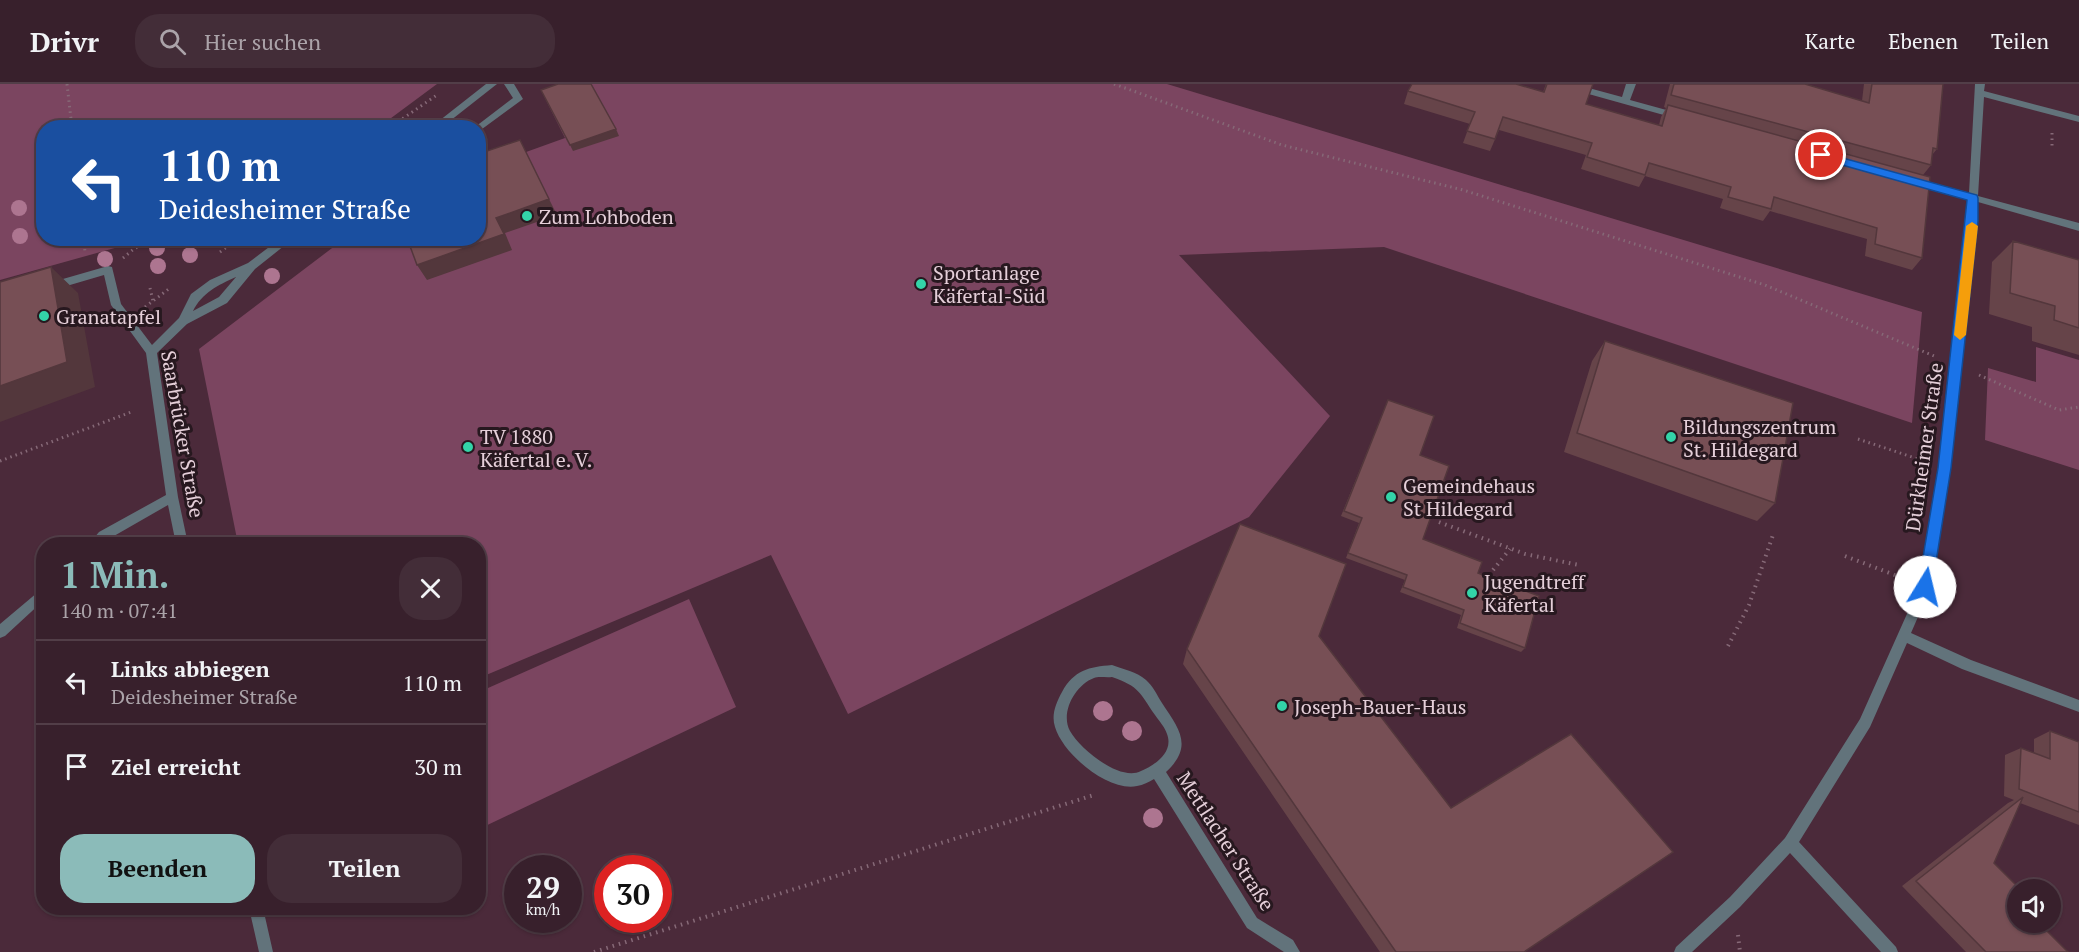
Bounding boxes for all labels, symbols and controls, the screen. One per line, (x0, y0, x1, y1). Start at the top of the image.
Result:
search box (135, 14, 555, 68)
text: Drivr (30, 23, 99, 60)
icon: search (156, 25, 189, 58)
text: Hier suchen (204, 27, 321, 56)
text: Karte (1805, 27, 1855, 55)
text: Ebenen (1888, 27, 1958, 55)
text: Teilen (1991, 27, 2049, 55)
pin (1795, 129, 1846, 180)
text: 110 m (159, 137, 280, 193)
icon: arrive (1804, 138, 1837, 171)
icon: left (60, 144, 138, 222)
text: Deidesheimer Straße (159, 191, 411, 227)
place label: Zum Lohboden (539, 203, 674, 230)
marker: Zum Lohboden (520, 209, 534, 223)
place label: Sportanlage Käfertal-Süd (933, 259, 1046, 309)
marker: Sportanlage Käfertal-Süd (914, 277, 928, 291)
place label: Granatapfel (56, 303, 161, 330)
marker: Granatapfel (37, 309, 51, 323)
street label: Saarbrücker Straße (155, 348, 211, 520)
street label: Dürkheimer Straße (1899, 361, 1949, 533)
place label: Bildungszentrum St. Hildegard (1683, 413, 1836, 463)
place label: TV 1880 Käfertal e. V. (480, 423, 592, 473)
marker: Bildungszentrum St. Hildegard (1664, 430, 1678, 444)
marker: TV 1880 Käfertal e. V. (461, 440, 475, 454)
place label: Gemeindehaus St Hildegard (1403, 472, 1535, 522)
marker: Gemeindehaus St Hildegard (1384, 490, 1398, 504)
text: 1 Min. (60, 551, 169, 598)
position arrow (1893, 555, 1957, 619)
button: close (399, 557, 462, 620)
place label: Jugendtreff Käfertal (1484, 568, 1586, 618)
marker: Jugendtreff Käfertal (1465, 586, 1479, 600)
text: 140 m · 07:41 (60, 597, 178, 624)
text: Links abbiegen (111, 654, 270, 683)
icon: left (60, 666, 93, 699)
text: 110 m (402, 668, 462, 697)
text: Deidesheimer Straße (111, 683, 297, 710)
place label: Joseph-Bauer-Haus (1294, 693, 1466, 720)
marker: Joseph-Bauer-Haus (1275, 699, 1289, 713)
icon: arrive (60, 750, 93, 783)
text: Ziel erreicht (111, 752, 241, 781)
text: 30 m (414, 752, 462, 781)
street label: Mettlacher Straße (1171, 766, 1281, 916)
button: Beenden (60, 834, 255, 903)
button: Teilen (267, 834, 462, 903)
speed limit sign: 30 (594, 855, 672, 933)
text: 29 (526, 867, 560, 907)
map controls (2007, 879, 2061, 933)
button: sound (2007, 879, 2061, 933)
text: km/h (526, 899, 560, 919)

